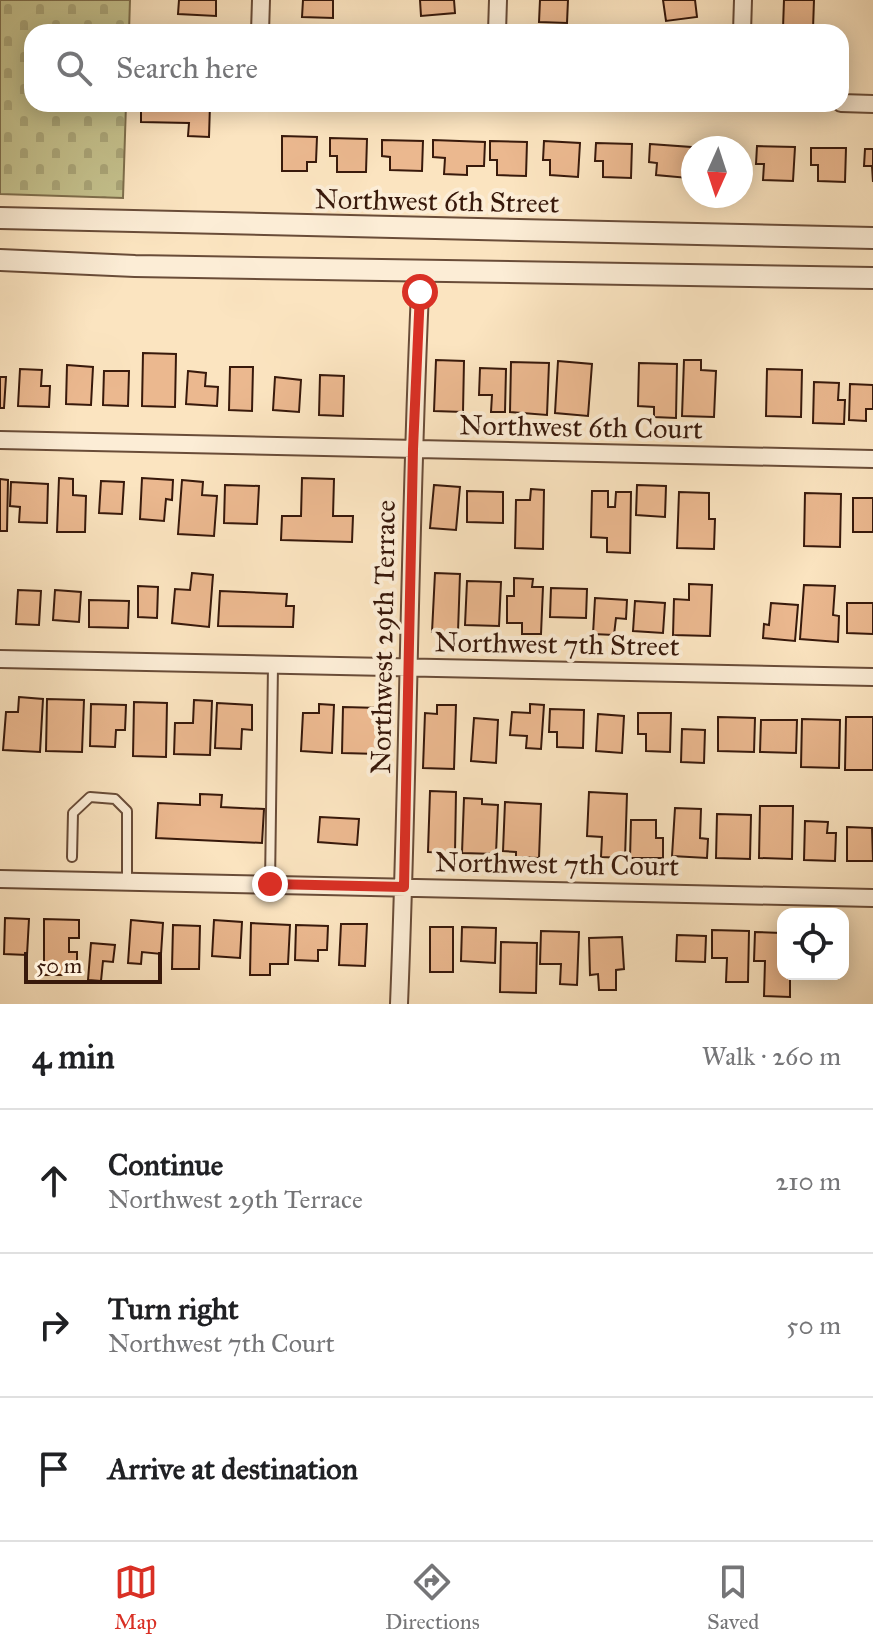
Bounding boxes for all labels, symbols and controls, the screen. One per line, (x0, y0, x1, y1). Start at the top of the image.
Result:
search box (24, 24, 849, 112)
icon: search (52, 46, 96, 90)
text: Search here (116, 50, 258, 86)
north arrow (681, 136, 753, 208)
street label: Northwest 6th Street (314, 181, 560, 221)
route start (402, 274, 438, 310)
street label: Northwest 6th Court (459, 407, 703, 447)
street label: Northwest 29th Terrace (363, 500, 403, 774)
street label: Northwest 7th Street (434, 624, 680, 664)
street label: Northwest 7th Court (435, 844, 680, 884)
route end (252, 866, 288, 902)
map controls (777, 908, 849, 980)
button: locate (777, 908, 849, 980)
scale bar (24, 948, 162, 984)
text: 50 m (36, 952, 82, 979)
text: 4 min (32, 1036, 115, 1077)
text: Walk · 260 m (702, 1040, 841, 1072)
text: Continue (108, 1147, 223, 1183)
icon: ahead (32, 1159, 76, 1203)
text: 210 m (775, 1165, 841, 1197)
text: Northwest 29th Terrace (108, 1183, 363, 1215)
text: Turn right (108, 1291, 239, 1327)
icon: right (32, 1303, 76, 1347)
text: 50 m (786, 1309, 841, 1341)
text: Northwest 7th Court (108, 1327, 335, 1359)
icon: arrive (32, 1447, 76, 1491)
text: Arrive at destination (108, 1451, 358, 1487)
tab: Map (114, 1560, 158, 1635)
tab: Directions (385, 1560, 480, 1635)
tab: Saved (707, 1560, 759, 1635)

